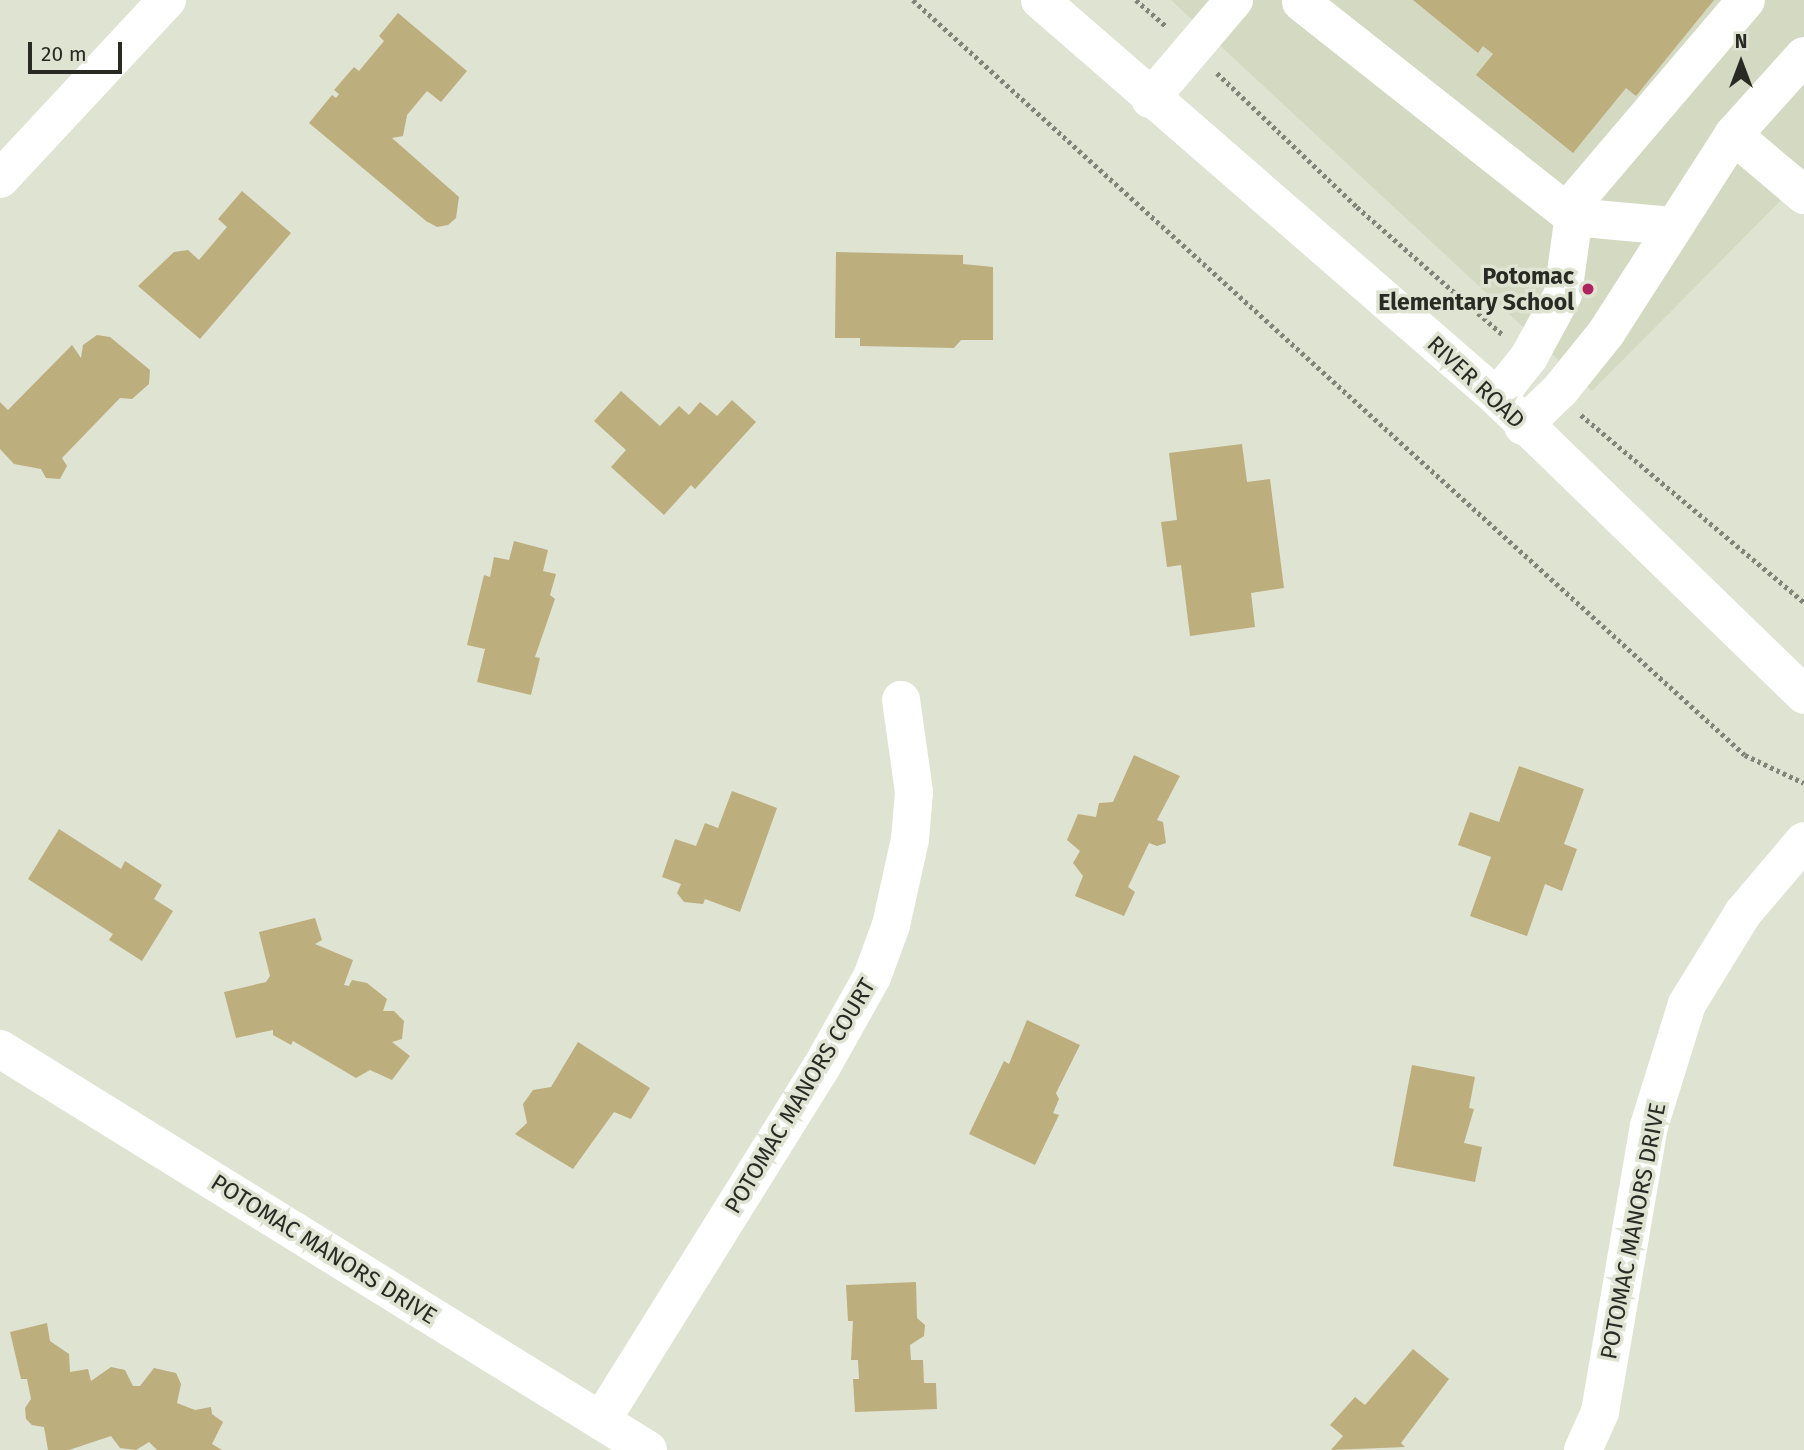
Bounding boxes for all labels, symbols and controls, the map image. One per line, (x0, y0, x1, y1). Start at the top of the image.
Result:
scale bar (32, 28, 126, 72)
north arrow (1706, 28, 1776, 98)
text: N (1735, 30, 1747, 53)
text: 20 m (41, 41, 87, 67)
place label: Potomac Elementary School (1378, 262, 1574, 316)
marker: Potomac Elementary School (1580, 281, 1596, 297)
street label: RIVER ROAD (1422, 330, 1530, 434)
street label: POTOMAC MANORS COURT (719, 974, 881, 1218)
street label: POTOMAC MANORS DRIVE (1595, 1100, 1671, 1362)
street label: POTOMAC MANORS DRIVE (206, 1168, 442, 1330)

